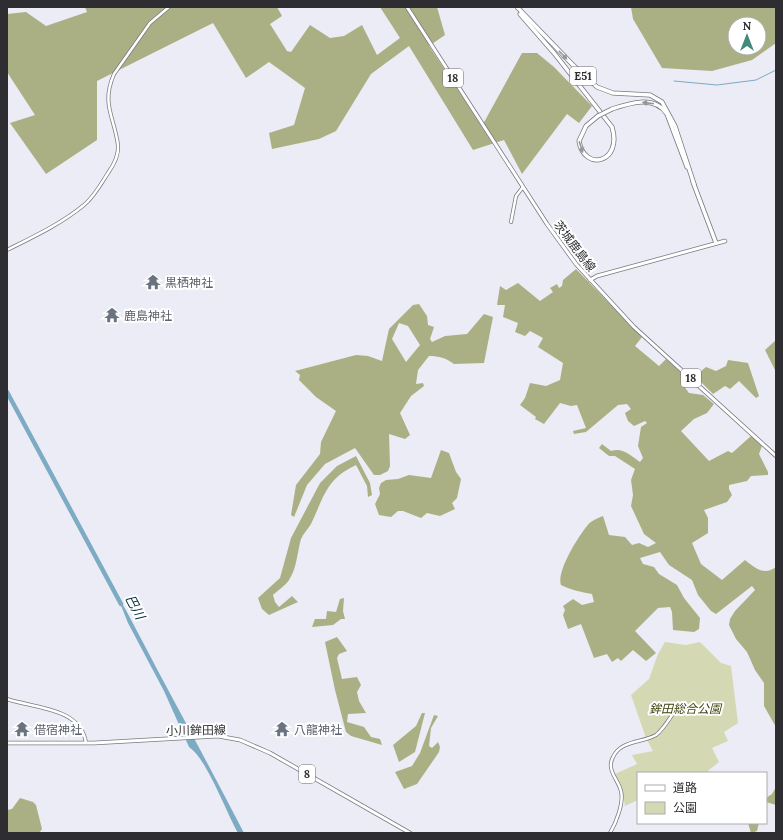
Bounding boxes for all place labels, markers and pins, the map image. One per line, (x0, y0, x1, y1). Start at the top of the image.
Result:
temple icon: 黒栖神社 (144, 273, 162, 291)
place label: 黒栖神社 (165, 275, 213, 290)
temple icon: 鹿島神社 (103, 306, 121, 324)
place label: 鹿島神社 (124, 308, 172, 323)
temple icon: 借宿神社 (13, 720, 31, 738)
temple icon: 八龍神社 (273, 720, 291, 738)
place label: 借宿神社 (34, 722, 82, 737)
place label: 八龍神社 (294, 722, 342, 737)

